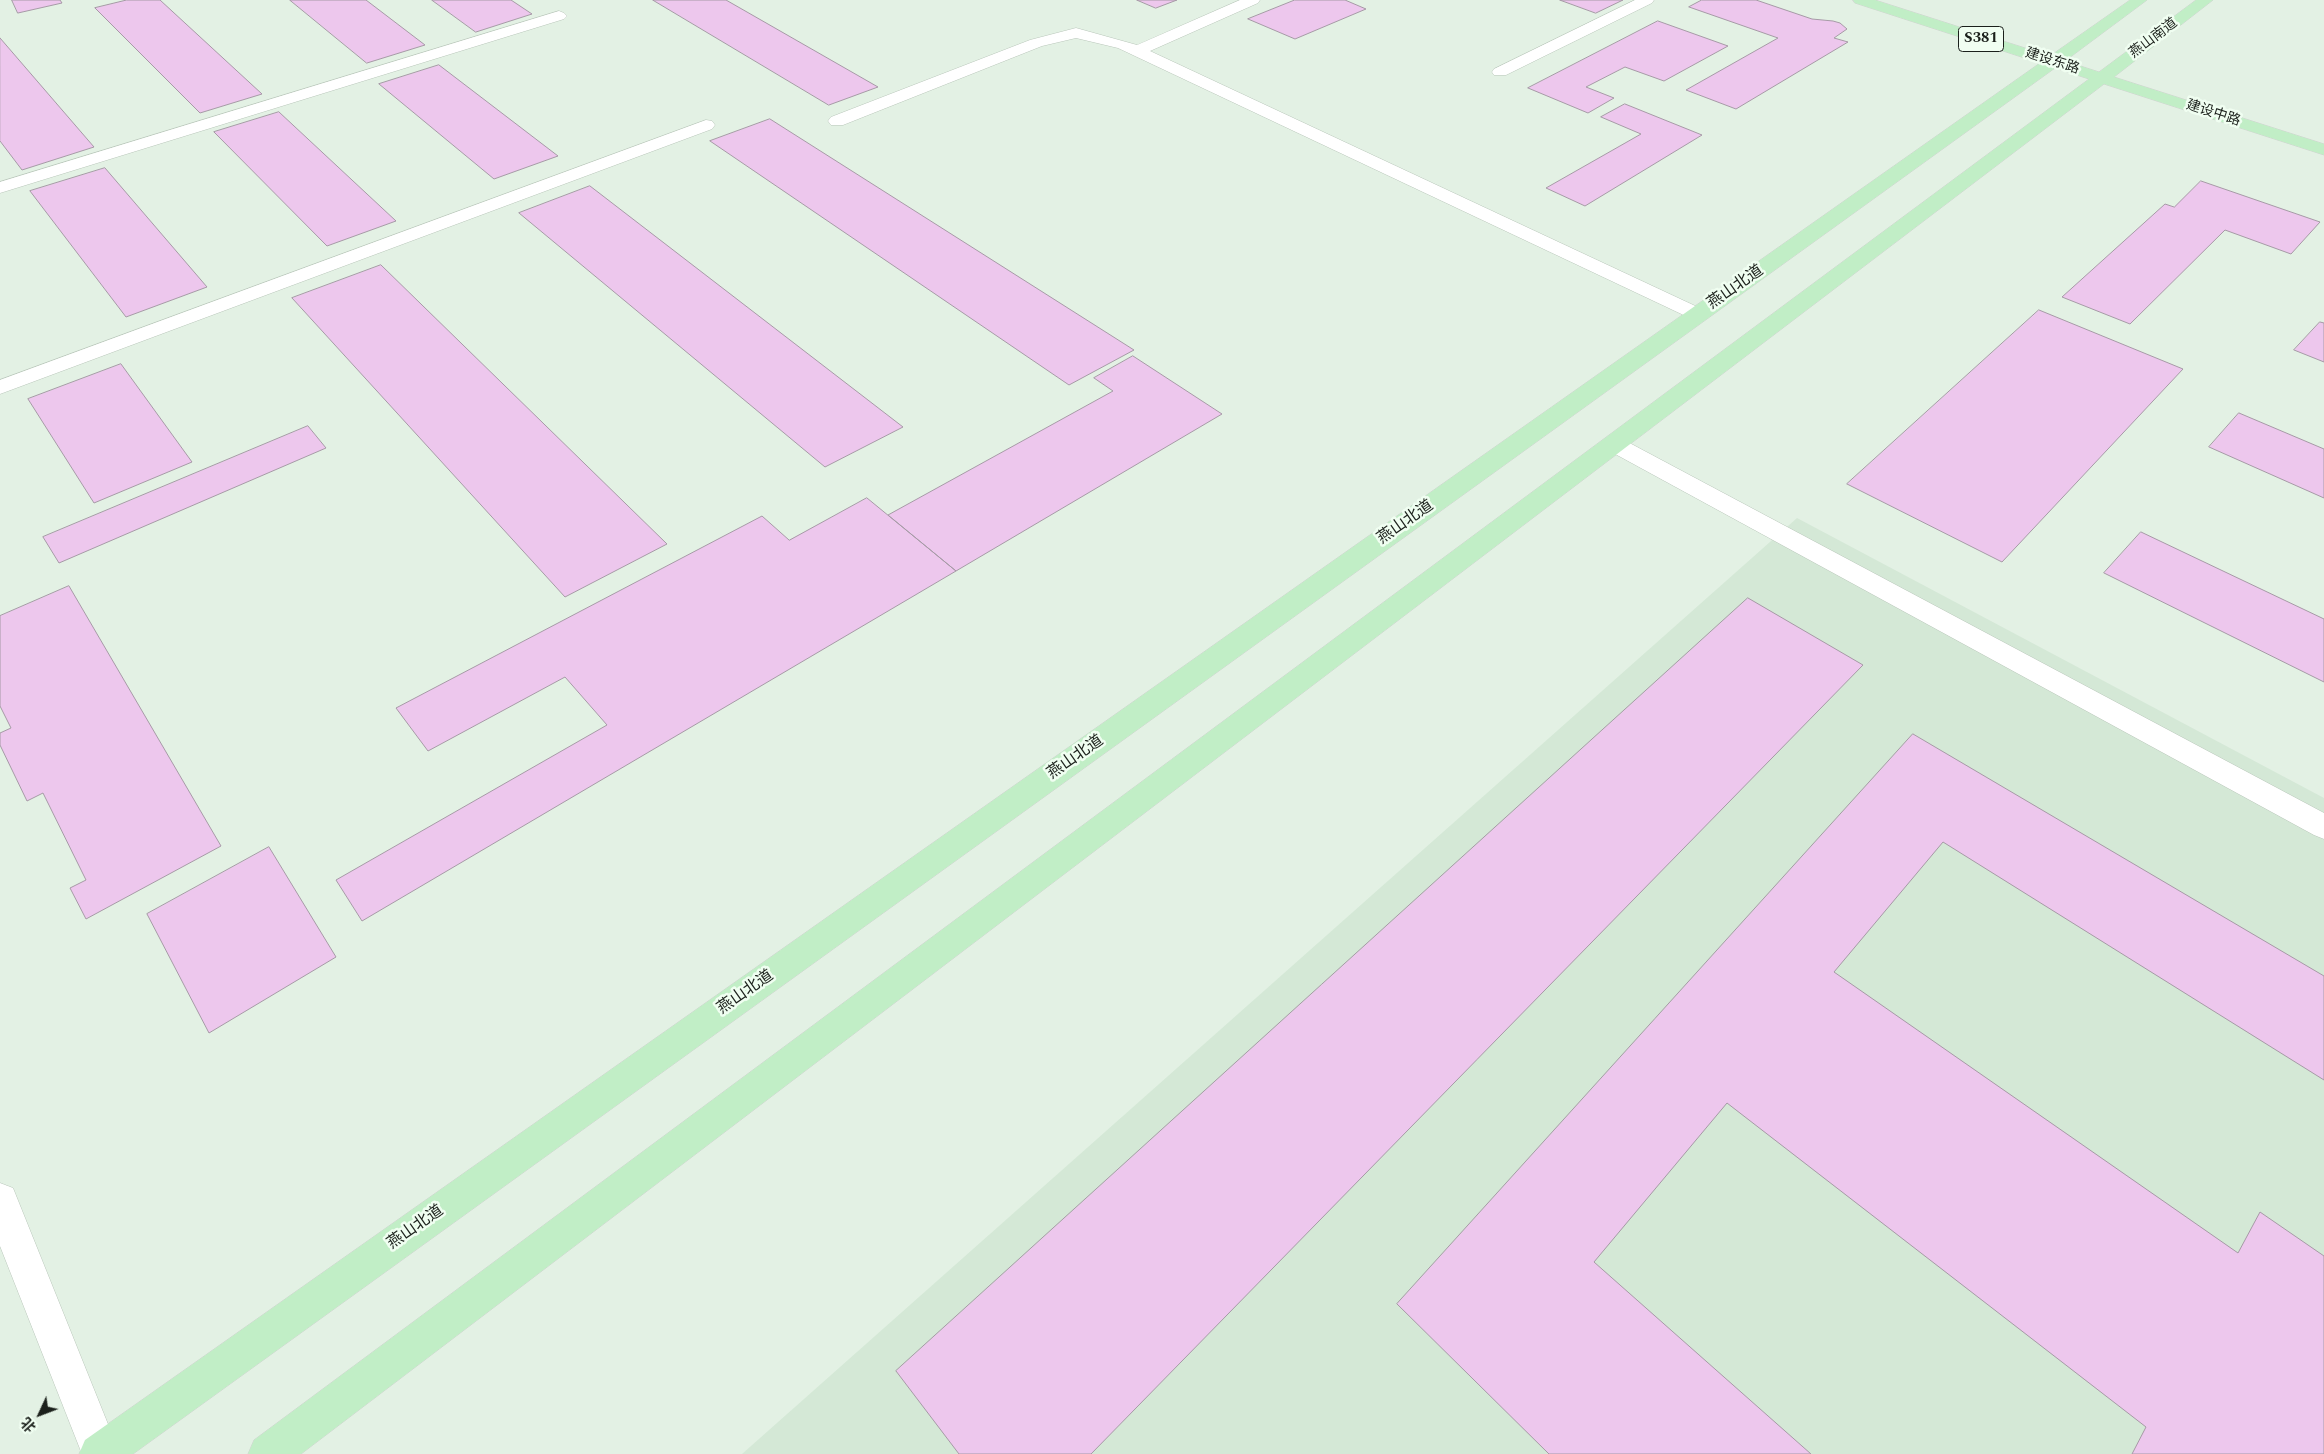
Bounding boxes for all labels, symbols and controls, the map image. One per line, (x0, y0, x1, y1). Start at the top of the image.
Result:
street label: 燕山南道 (2127, 15, 2181, 63)
road number: S381 (1958, 26, 2004, 52)
street label: 建设东路 (2023, 45, 2081, 79)
street label: 建设中路 (2184, 97, 2242, 131)
street label: 燕山北道 (1704, 262, 1768, 314)
street label: 燕山北道 (1374, 497, 1438, 549)
street label: 燕山北道 (1044, 732, 1108, 784)
street label: 燕山北道 (714, 967, 778, 1019)
street label: 燕山北道 (384, 1202, 448, 1254)
north arrow (15, 1389, 65, 1439)
text: 北 (16, 1412, 41, 1437)

